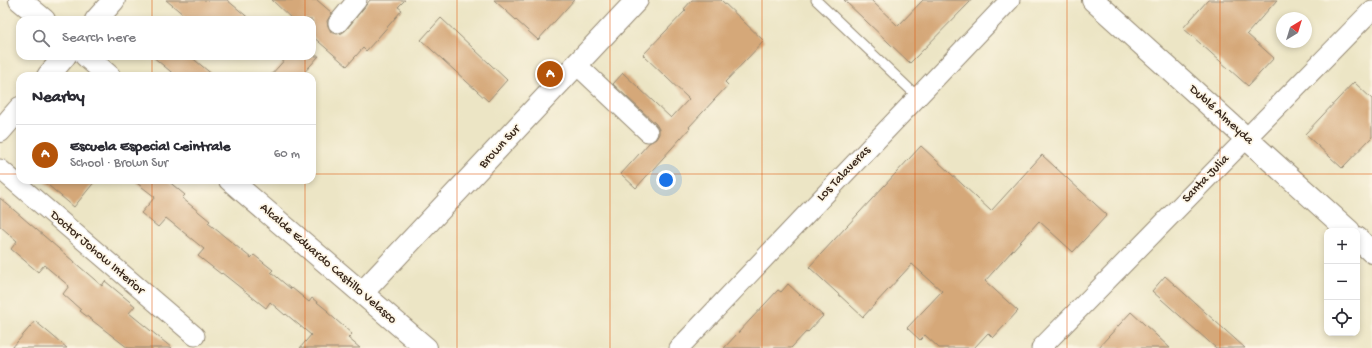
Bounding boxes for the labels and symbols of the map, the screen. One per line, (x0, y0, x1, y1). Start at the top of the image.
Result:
north arrow (1276, 12, 1312, 48)
pin: A (537, 59, 563, 89)
street label: Dublé Almeyda (1185, 81, 1257, 148)
street label: Brown Sur (475, 121, 525, 173)
street label: Los Talaveras (814, 142, 875, 205)
street label: Santa Julia (1179, 151, 1233, 206)
your location (656, 170, 676, 190)
street label: Alcalde Eduardo Castillo Velasco (257, 201, 400, 328)
street label: Doctor Johow Interior (46, 207, 148, 299)

